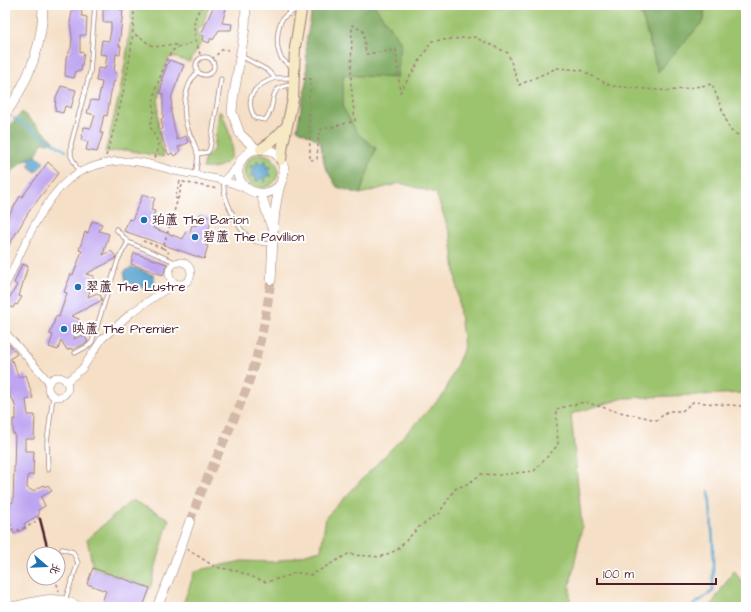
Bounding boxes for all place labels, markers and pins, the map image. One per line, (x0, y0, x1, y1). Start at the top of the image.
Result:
place label: 珀蘆 The Barion (152, 211, 249, 229)
marker: 珀蘆 The Barion (139, 215, 149, 225)
place label: 碧蘆 The Pavillion (203, 228, 305, 246)
marker: 碧蘆 The Pavillion (190, 232, 200, 242)
place label: 翠蘆 The Lustre (86, 278, 186, 296)
marker: 翠蘆 The Lustre (73, 282, 83, 292)
place label: 映蘆 The Premier (72, 320, 179, 338)
marker: 映蘆 The Premier (59, 324, 69, 334)

